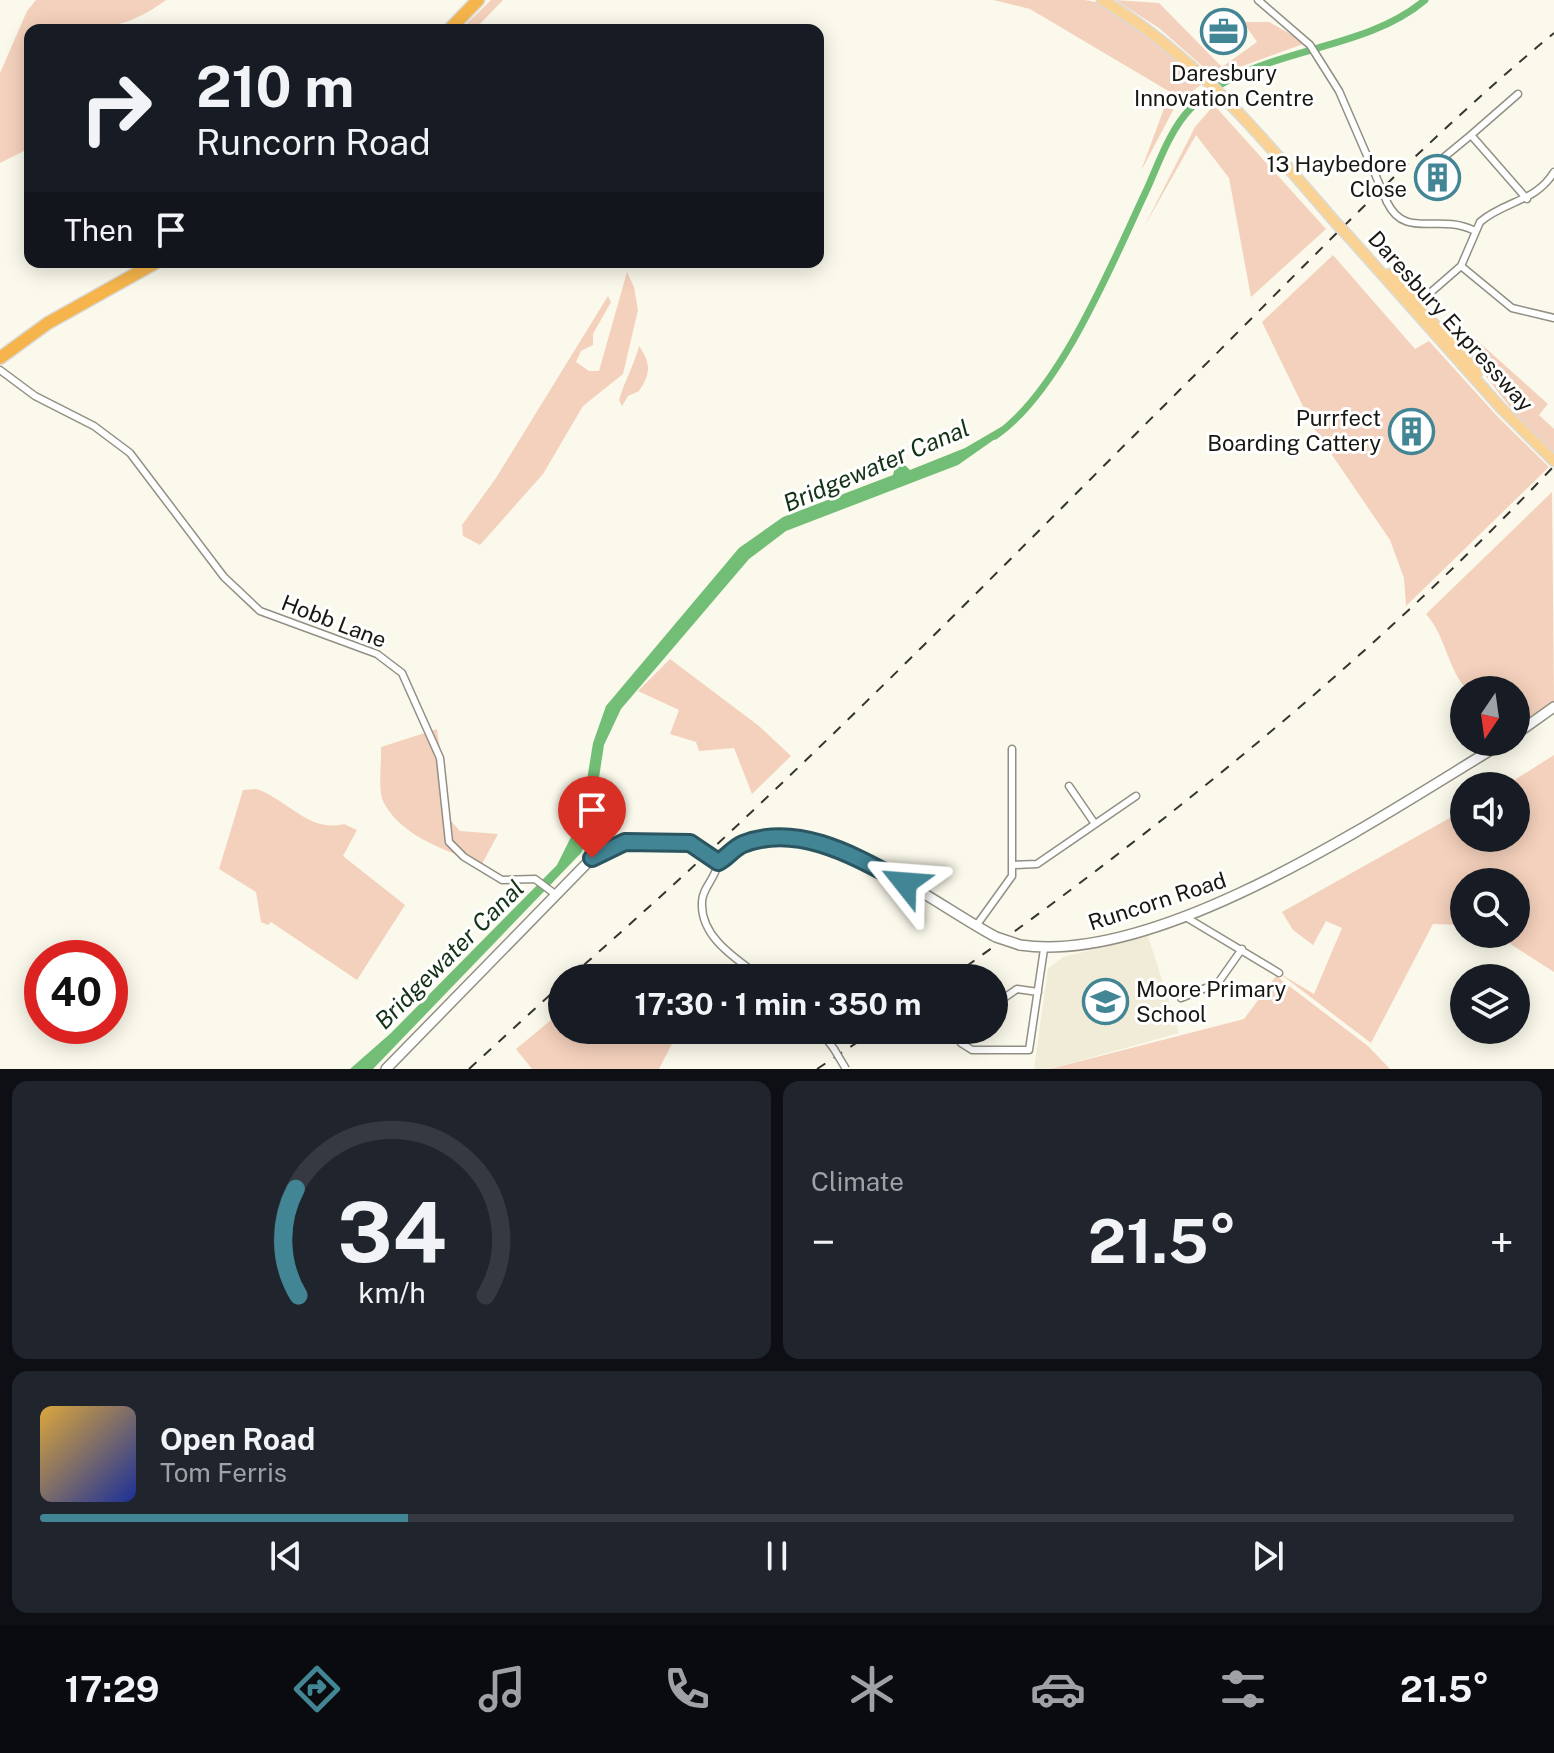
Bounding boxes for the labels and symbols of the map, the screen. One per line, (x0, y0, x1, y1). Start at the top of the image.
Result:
office icon: Daresbury Innovation Centre (1200, 8, 1248, 56)
place label: Daresbury Innovation Centre (1134, 60, 1314, 111)
place label: 13 Haybedore Close (1266, 151, 1407, 202)
building icon: 13 Haybedore Close (1414, 153, 1462, 201)
street label: Daresbury Expressway (1363, 225, 1539, 417)
place label: Purrfect Boarding Cattery (1207, 405, 1381, 456)
building icon: Purrfect Boarding Cattery (1388, 407, 1436, 455)
water label: Bridgewater Canal (779, 413, 973, 517)
street label: Hobb Lane (278, 589, 390, 653)
north arrow (1450, 676, 1530, 756)
pin (558, 776, 626, 858)
position arrow (863, 841, 947, 925)
street label: Runcorn Road (1085, 866, 1229, 936)
water label: Bridgewater Canal (369, 874, 529, 1034)
speed limit sign: 40 (24, 940, 128, 1044)
place label: Moore Primary School (1136, 976, 1287, 1027)
school or university icon: Moore Primary School (1081, 978, 1129, 1026)

